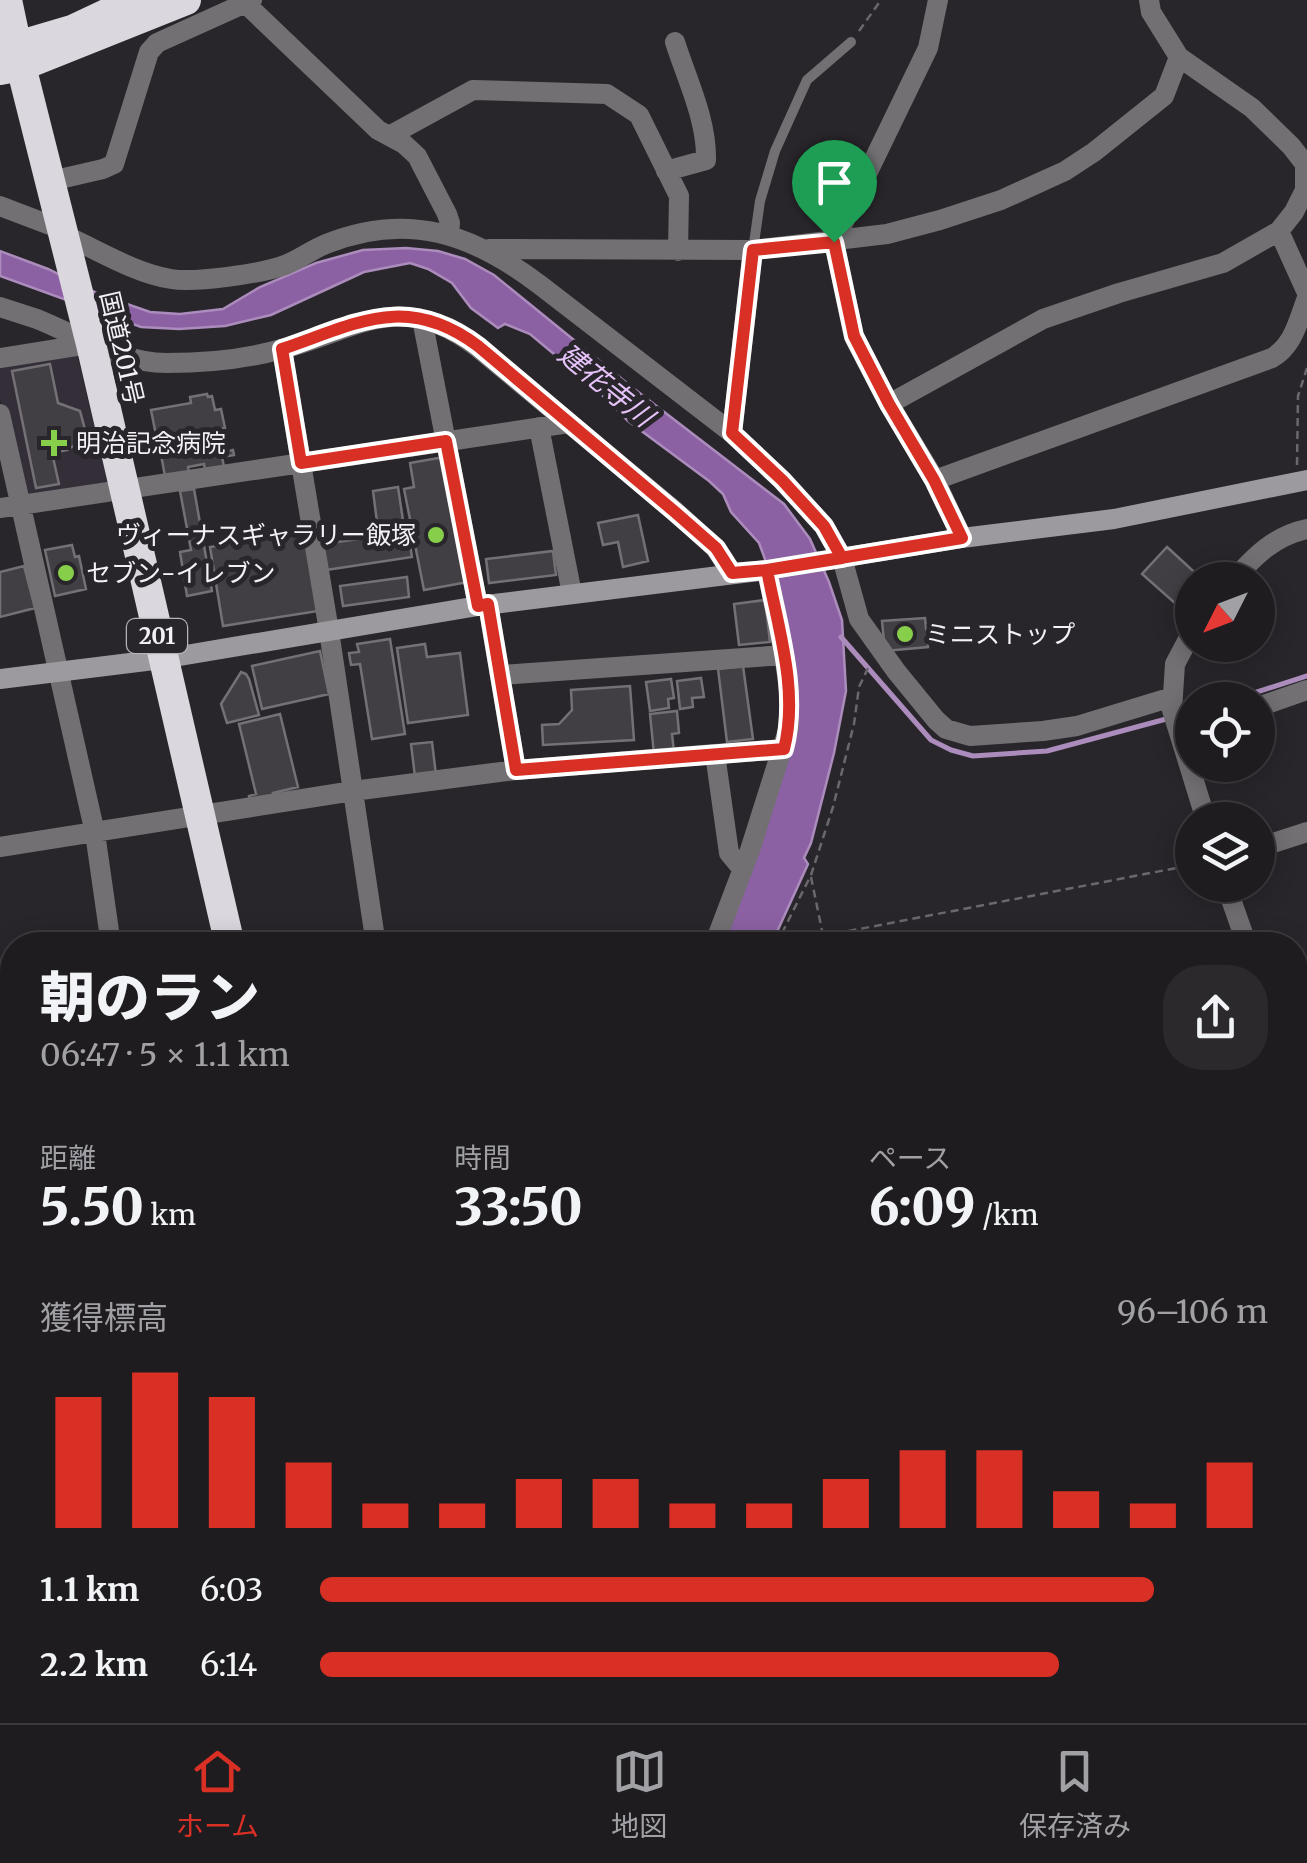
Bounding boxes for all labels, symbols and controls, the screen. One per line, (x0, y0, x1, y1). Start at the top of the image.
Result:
pin (792, 140, 877, 243)
icon: arrive (807, 155, 862, 210)
street label: 国道201号 (93, 288, 151, 408)
water label: 建花寺川 (551, 336, 663, 436)
place label: 明治記念病院 (76, 427, 226, 459)
marker: 明治記念病院 (41, 430, 67, 456)
place label: ヴィーナスギャラリー飯塚 (116, 519, 416, 551)
marker: ヴィーナスギャラリー飯塚 (425, 524, 447, 546)
place label: セブン-イレブン (86, 557, 276, 589)
marker: セブン-イレブン (55, 562, 77, 584)
north arrow (1175, 562, 1275, 662)
map controls (1175, 562, 1275, 902)
place label: ミニストップ (925, 618, 1075, 650)
road number: 201 (127, 619, 187, 653)
marker: ミニストップ (894, 623, 916, 645)
button: locate (1175, 682, 1275, 782)
button: layers (1175, 802, 1275, 902)
text: 朝のラン (40, 963, 260, 1032)
button: share (1163, 965, 1268, 1070)
text: 06:47 · 5 × 1.1 km (40, 1035, 290, 1075)
text: 距離 (40, 1140, 96, 1176)
text: 時間 (454, 1140, 510, 1176)
text: ペース (869, 1140, 951, 1176)
text: 5.50 (40, 1176, 144, 1239)
text: 33:50 (454, 1176, 583, 1239)
text: 6:09 (869, 1176, 976, 1239)
text: km (144, 1197, 196, 1233)
text: /km (976, 1197, 1039, 1233)
text: 96–106 m (1117, 1292, 1268, 1332)
text: 獲得標高 (40, 1298, 168, 1338)
text: 1.1 km (40, 1570, 139, 1610)
text: 6:03 (200, 1570, 263, 1610)
text: 2.2 km (40, 1645, 148, 1685)
text: 6:14 (200, 1645, 257, 1685)
tab: ホーム (176, 1744, 259, 1844)
tab: 地図 (611, 1744, 667, 1844)
tab: 保存済み (1019, 1744, 1131, 1844)

